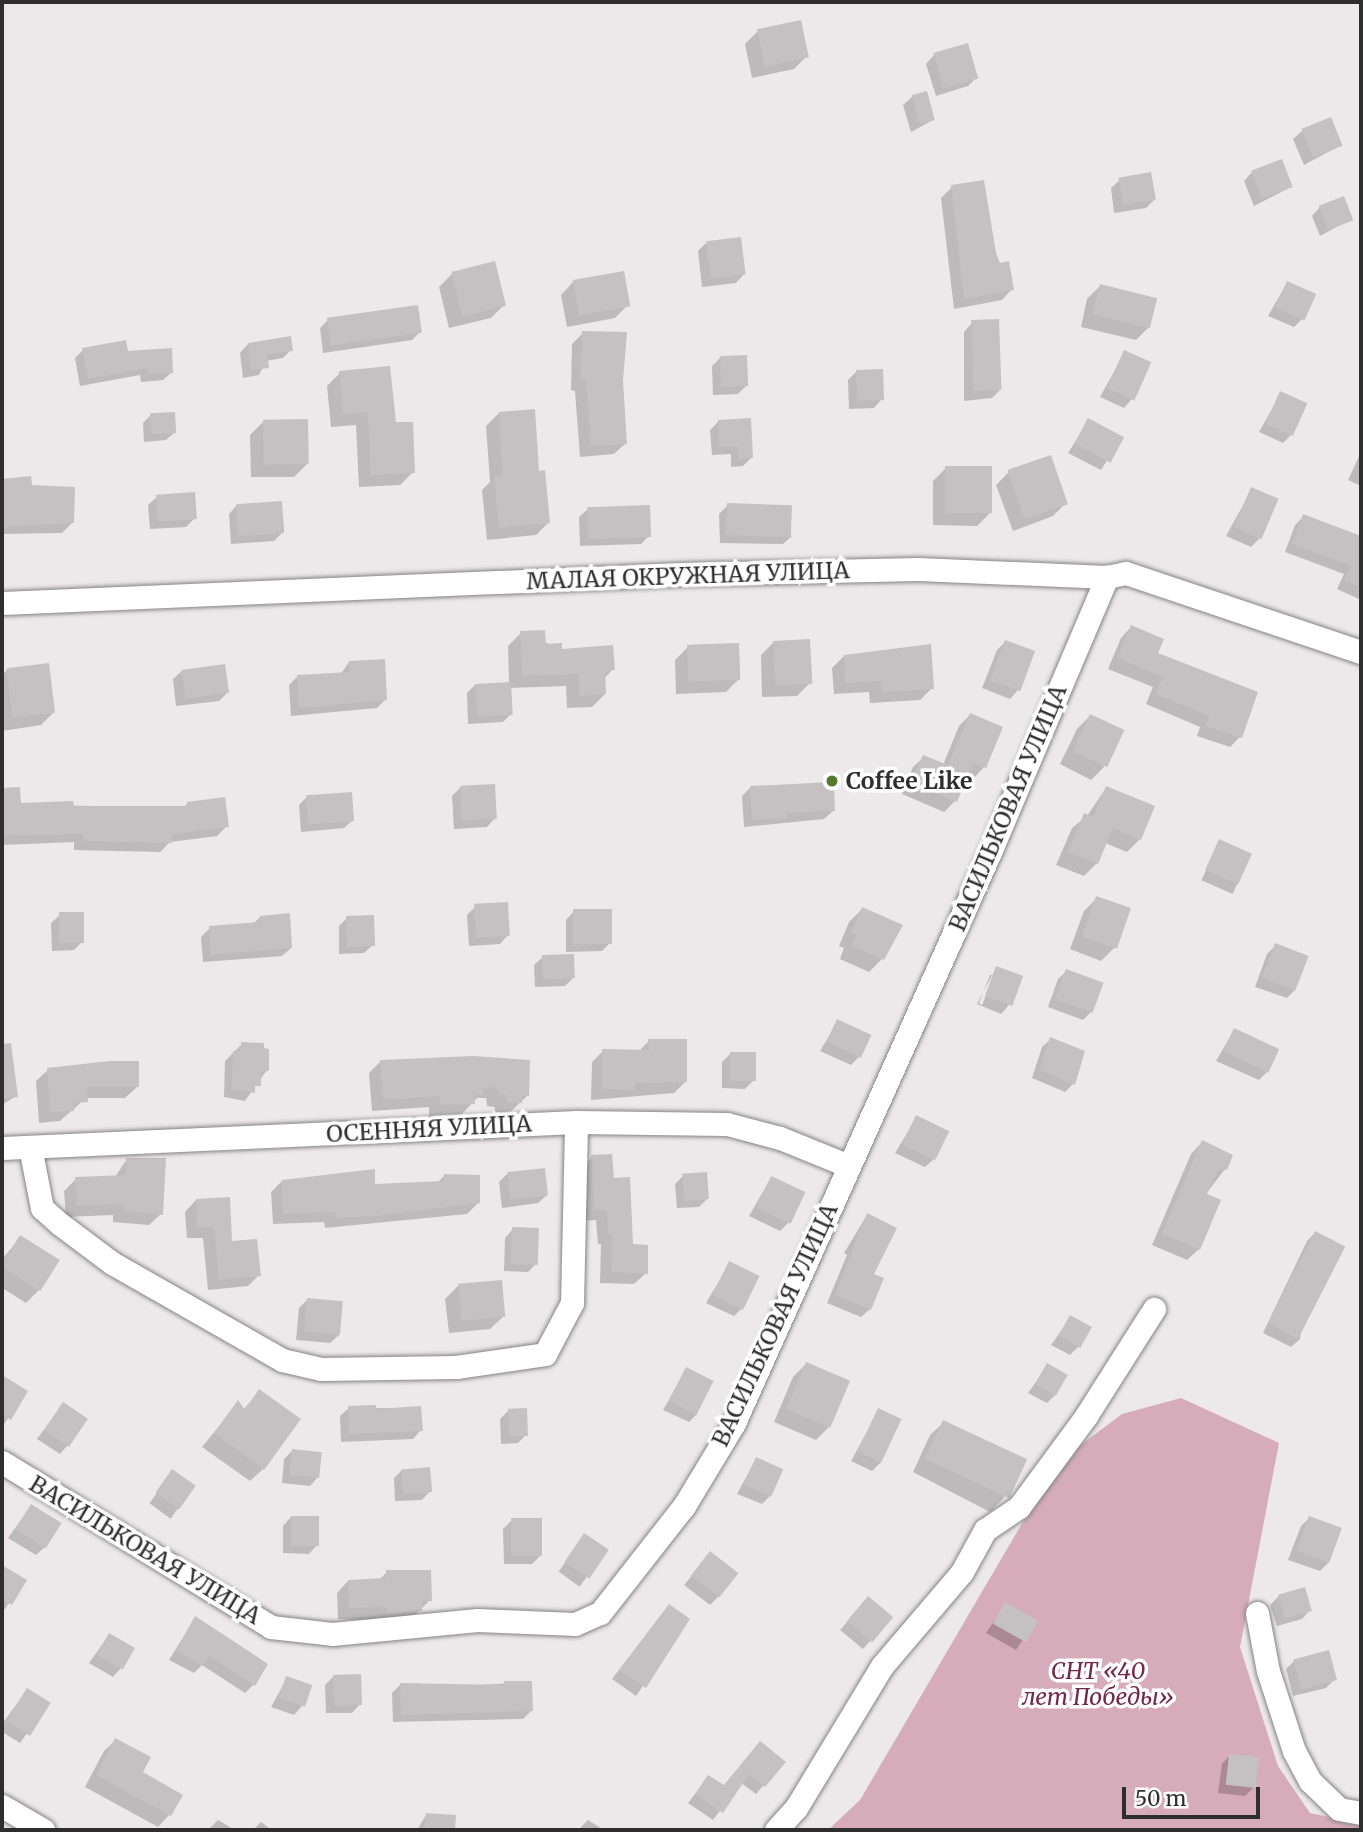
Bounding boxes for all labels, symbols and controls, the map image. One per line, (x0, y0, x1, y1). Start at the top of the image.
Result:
street label: МАЛАЯ ОКРУЖНАЯ УЛИЦА (526, 557, 850, 595)
street label: ВАСИЛЬКОВАЯ УЛИЦА (944, 681, 1072, 935)
place label: Coffee Like (846, 767, 972, 795)
marker: Coffee Like (824, 773, 840, 789)
street label: ОСЕННЯЯ УЛИЦА (326, 1110, 532, 1148)
street label: ВАСИЛЬКОВАЯ УЛИЦА (707, 1199, 843, 1451)
street label: ВАСИЛЬКОВАЯ УЛИЦА (24, 1470, 266, 1630)
park label: СНТ «40 лет Победы» (1022, 1657, 1174, 1711)
scale bar (1125, 1772, 1263, 1816)
text: 50 m (1135, 1785, 1186, 1812)

